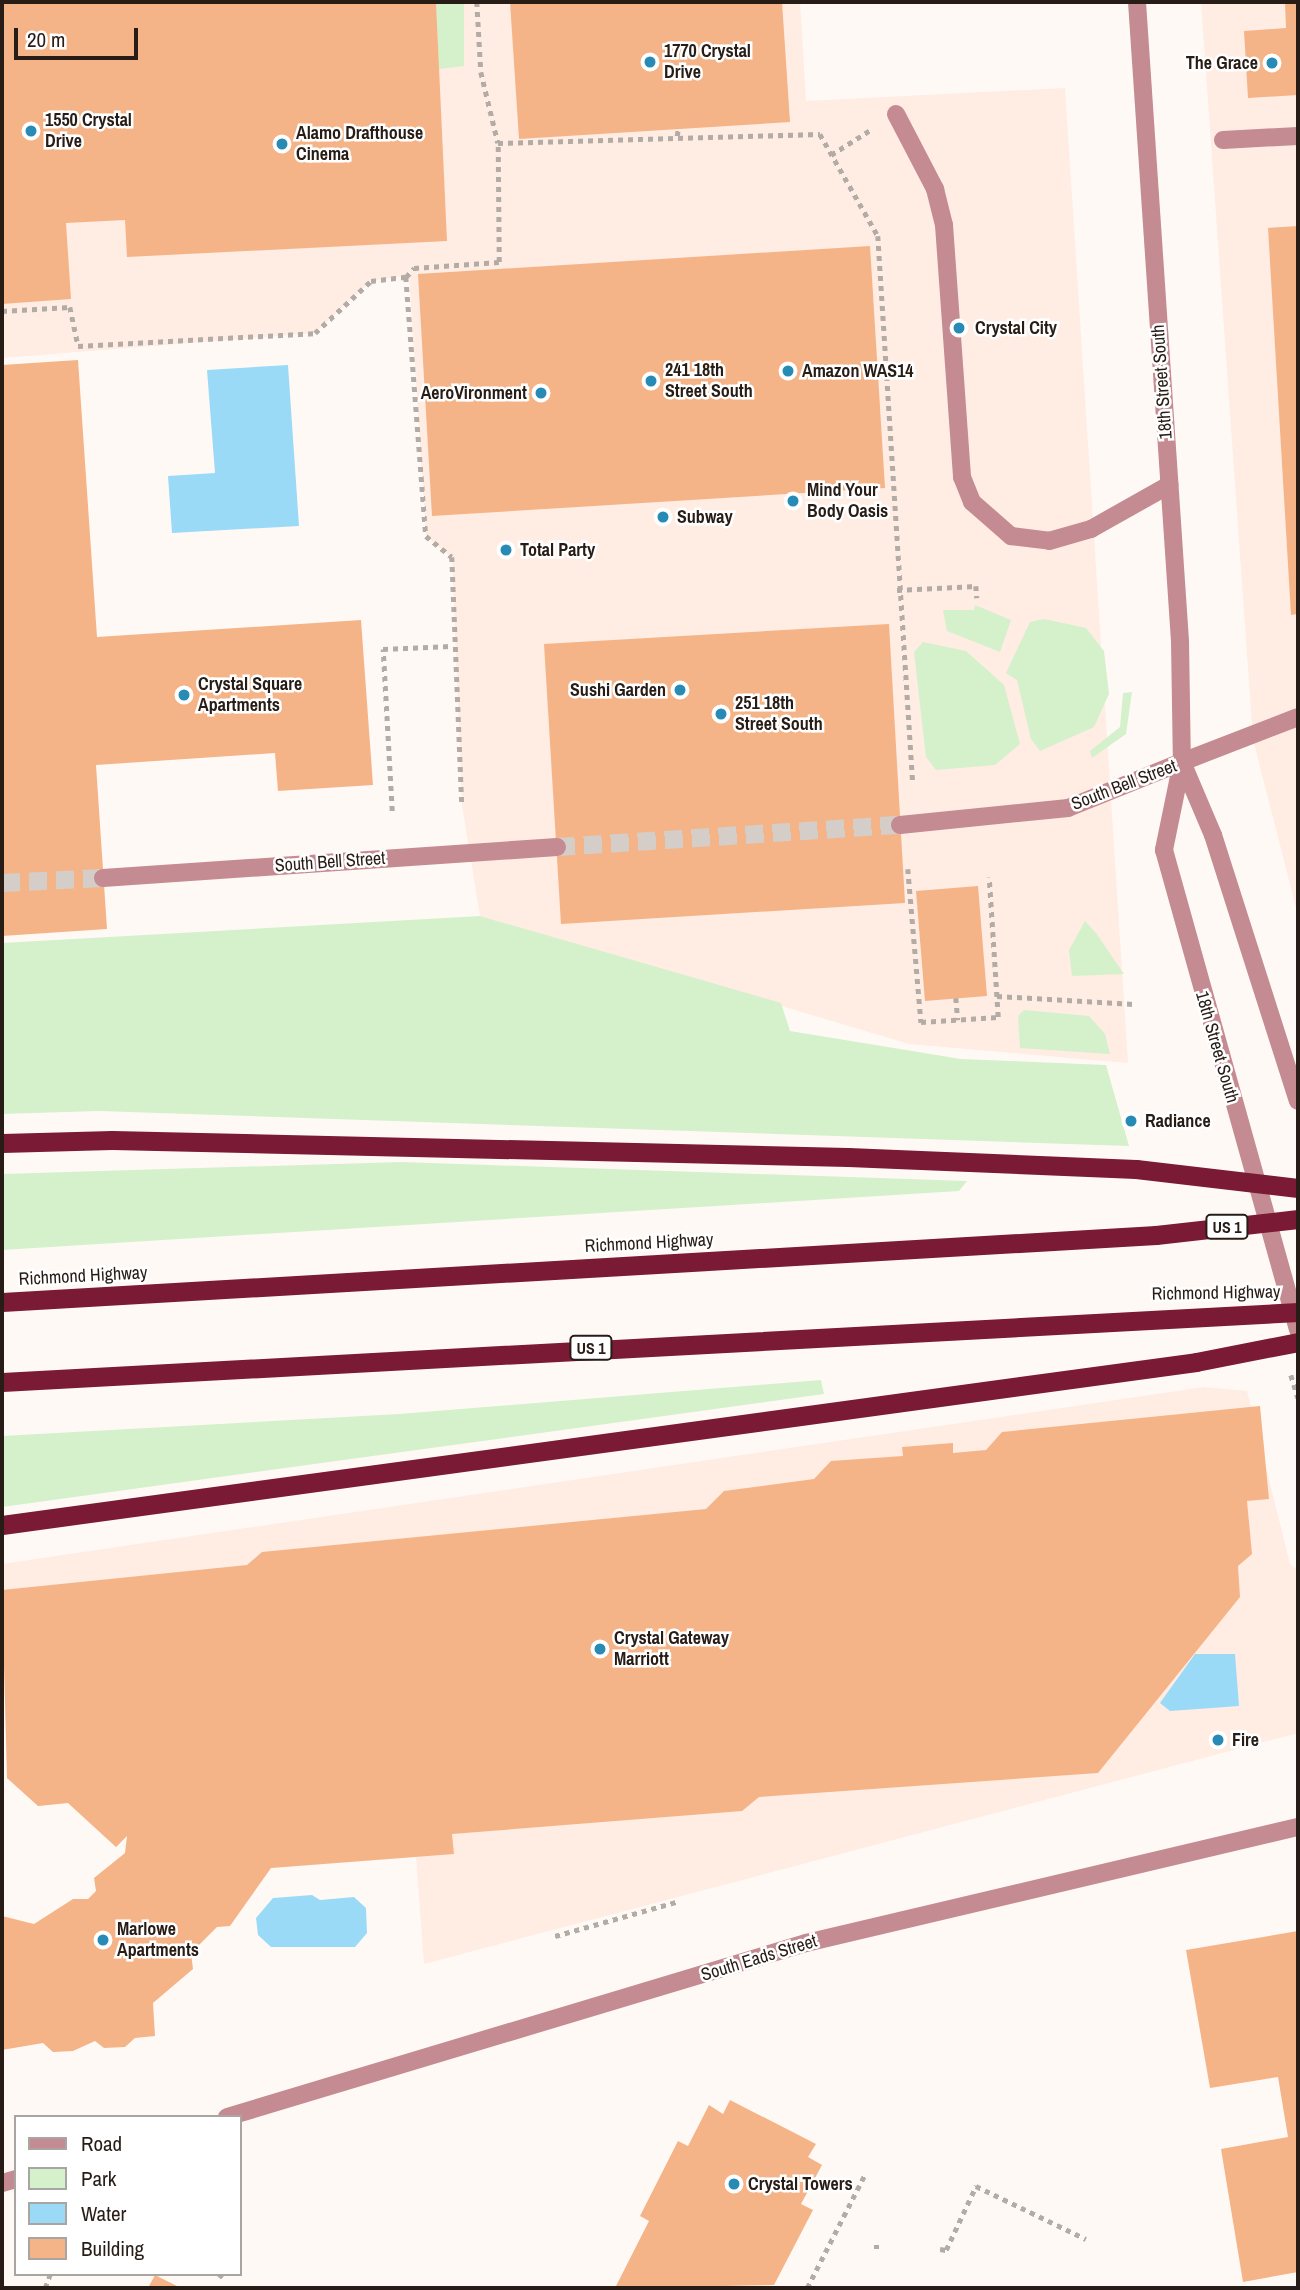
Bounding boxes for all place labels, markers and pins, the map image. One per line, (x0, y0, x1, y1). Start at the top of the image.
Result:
place label: 1770 Crystal Drive (664, 41, 751, 84)
place label: The Grace (1186, 52, 1258, 74)
marker: 1770 Crystal Drive (642, 54, 658, 70)
marker: The Grace (1264, 55, 1280, 71)
place label: 1550 Crystal Drive (45, 110, 132, 152)
marker: 1550 Crystal Drive (23, 123, 39, 139)
place label: Alamo Drafthouse Cinema (296, 123, 423, 166)
marker: Alamo Drafthouse Cinema (274, 136, 290, 152)
place label: Crystal City (975, 317, 1057, 339)
marker: Crystal City (949, 318, 969, 338)
place label: 241 18th Street South (665, 360, 753, 402)
place label: Amazon WAS14 (802, 360, 914, 382)
marker: Amazon WAS14 (780, 363, 796, 379)
marker: 241 18th Street South (643, 373, 659, 389)
place label: AeroVironment (421, 382, 527, 404)
marker: AeroVironment (533, 385, 549, 401)
place label: Mind Your Body Oasis (807, 480, 888, 522)
marker: Mind Your Body Oasis (785, 493, 801, 509)
place label: Subway (677, 506, 733, 528)
marker: Subway (655, 509, 671, 525)
place label: Total Party (520, 539, 595, 561)
marker: Total Party (498, 542, 514, 558)
place label: Crystal Square Apartments (198, 674, 302, 716)
place label: Sushi Garden (570, 679, 666, 701)
marker: Sushi Garden (672, 682, 688, 698)
marker: Crystal Square Apartments (176, 687, 192, 703)
place label: 251 18th Street South (735, 693, 823, 736)
marker: 251 18th Street South (713, 706, 729, 722)
place label: Radiance (1145, 1110, 1211, 1132)
marker: Radiance (1123, 1113, 1139, 1129)
place label: Crystal Gateway Marriott (614, 1628, 729, 1670)
marker: Crystal Gateway Marriott (592, 1641, 608, 1657)
place label: Fire (1232, 1729, 1259, 1751)
marker: Fire (1210, 1732, 1226, 1748)
place label: Marlowe Apartments (117, 1919, 199, 1962)
marker: Marlowe Apartments (95, 1932, 111, 1948)
place label: Crystal Towers (748, 2173, 853, 2195)
marker: Crystal Towers (726, 2176, 742, 2192)

